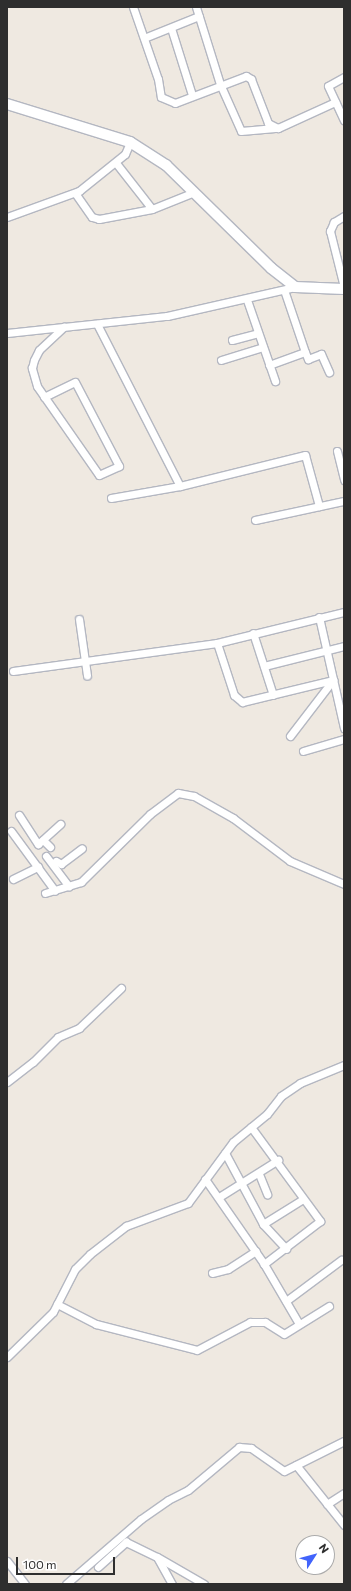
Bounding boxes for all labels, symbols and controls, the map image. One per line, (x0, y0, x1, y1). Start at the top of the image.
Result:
north arrow (295, 1535, 335, 1575)
text: N (317, 1541, 332, 1555)
scale bar (18, 1549, 117, 1575)
text: 100 m (23, 1557, 57, 1571)

